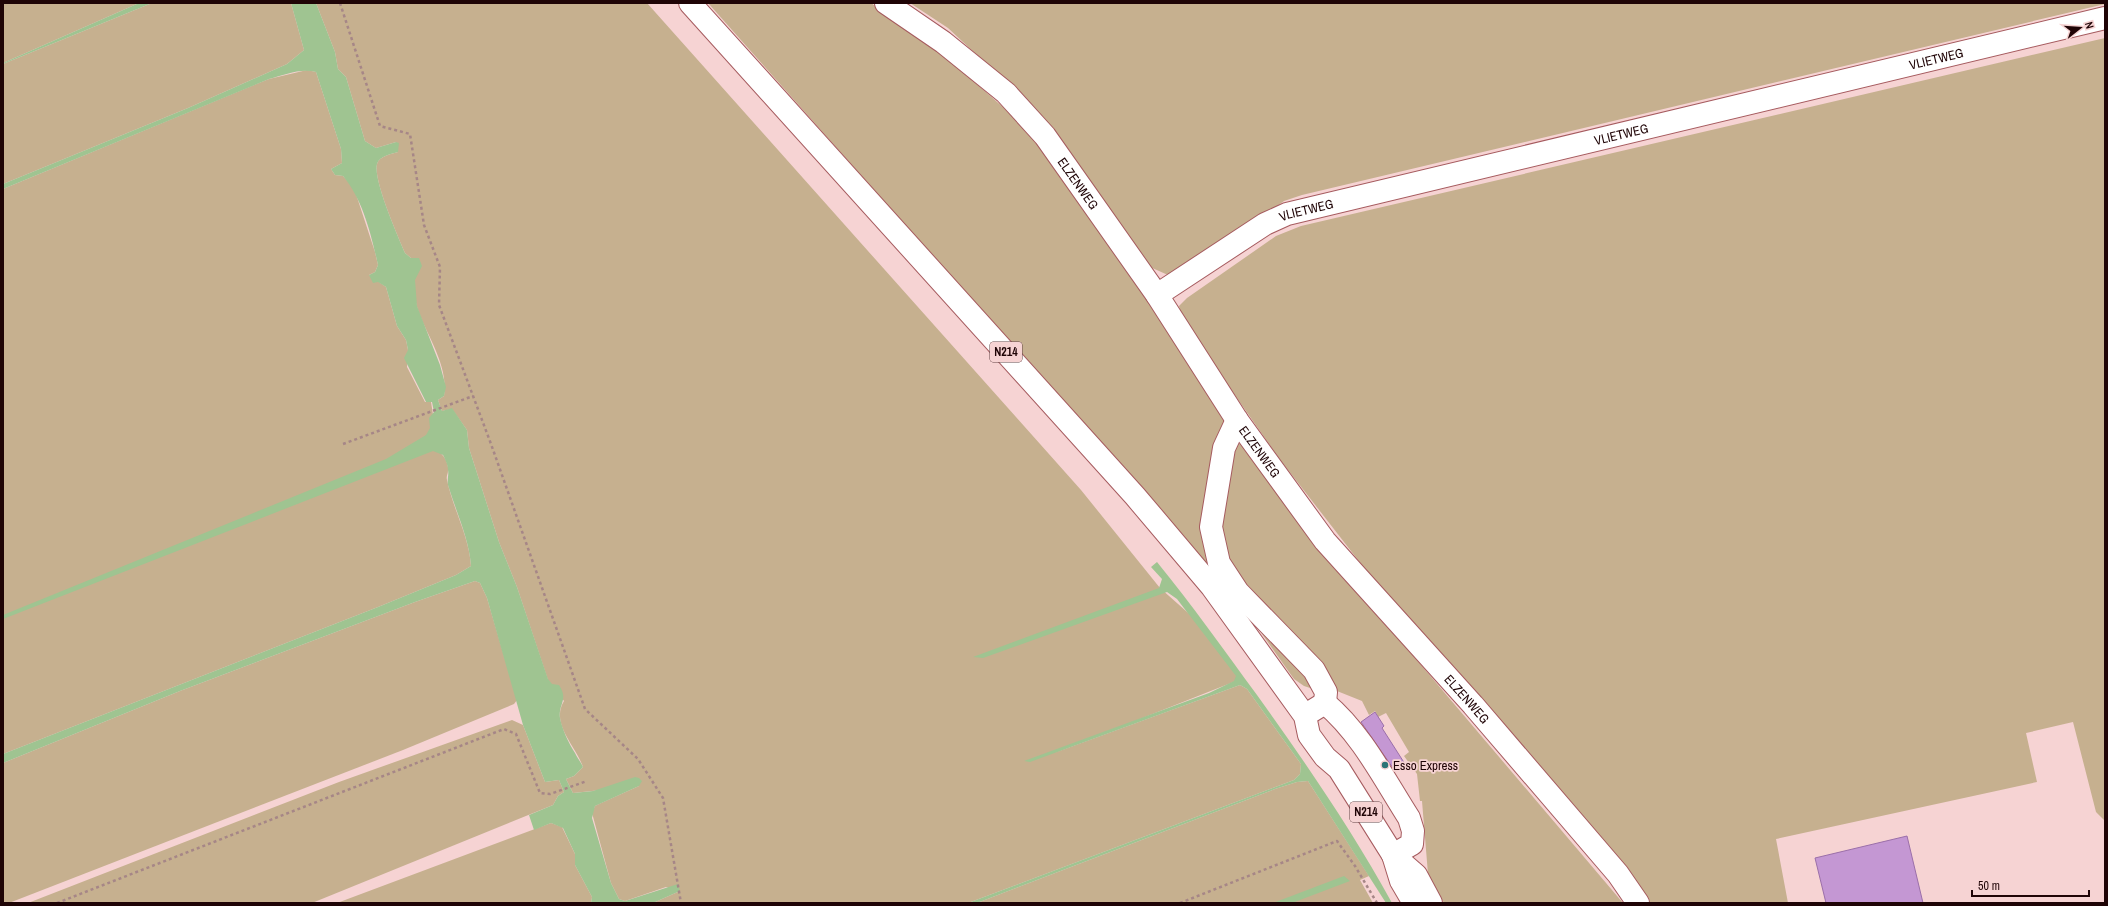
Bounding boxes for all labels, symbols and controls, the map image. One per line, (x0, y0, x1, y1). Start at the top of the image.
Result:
north arrow (2060, 8, 2100, 48)
text: N (2082, 20, 2097, 30)
street label: VLIETWEG (1908, 44, 1965, 74)
street label: VLIETWEG (1592, 120, 1650, 149)
street label: ELZENWEG (1054, 154, 1102, 213)
street label: VLIETWEG (1276, 195, 1335, 226)
road number: N214 (990, 342, 1022, 362)
street label: ELZENWEG (1235, 423, 1284, 481)
street label: ELZENWEG (1441, 671, 1493, 727)
place label: Esso Express (1393, 757, 1458, 774)
marker: Esso Express (1380, 760, 1390, 770)
road number: N214 (1350, 802, 1382, 822)
scale bar (1972, 872, 2089, 898)
text: 50 m (1978, 878, 2000, 894)

